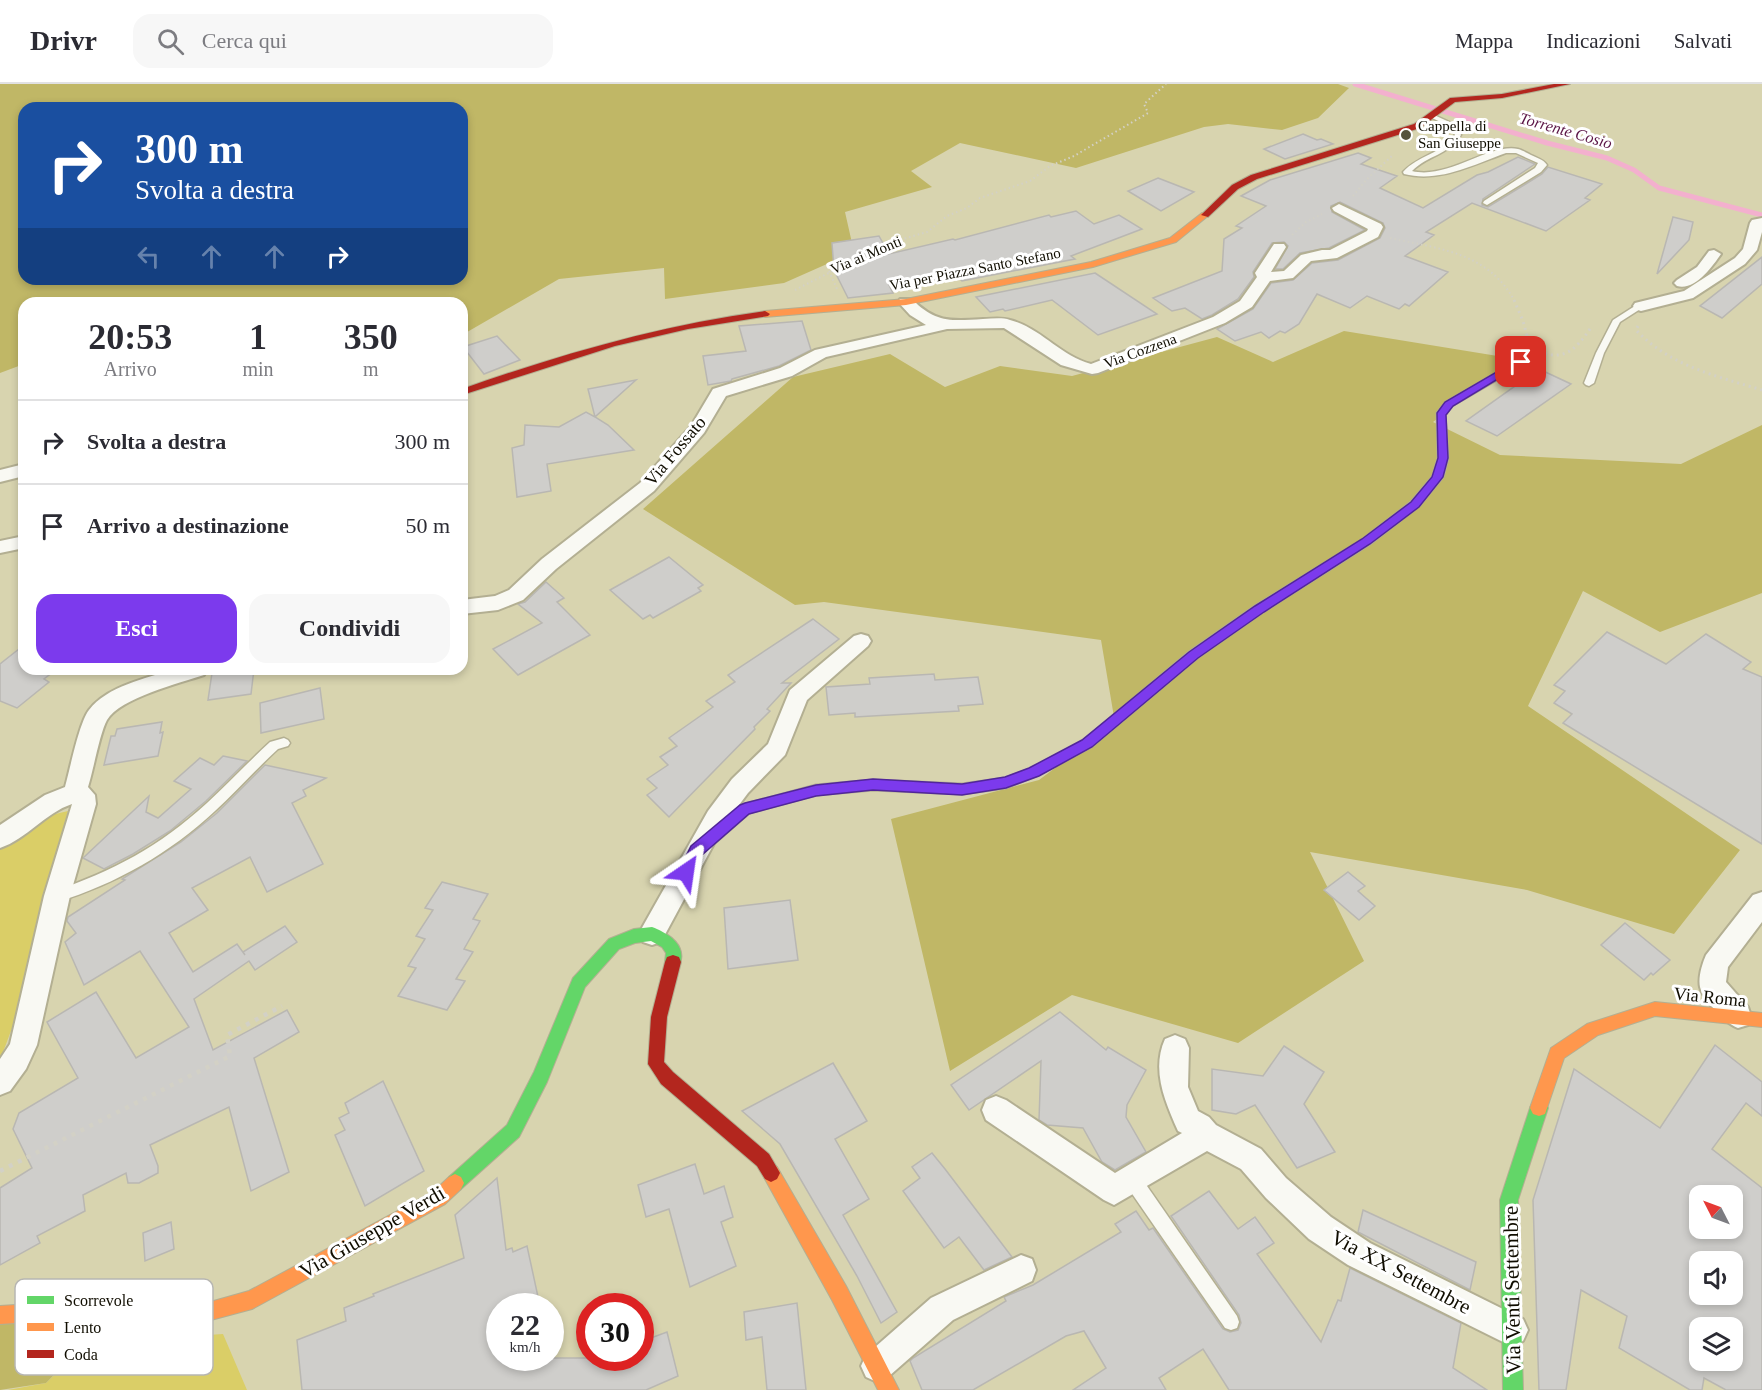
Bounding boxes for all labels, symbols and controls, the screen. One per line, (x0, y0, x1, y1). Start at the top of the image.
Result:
search box (133, 14, 553, 68)
text: Drivr (30, 25, 97, 56)
icon: search (154, 25, 187, 58)
text: Cerca qui (202, 28, 287, 53)
text: Mappa (1455, 29, 1513, 53)
text: Indicazioni (1546, 29, 1641, 53)
text: Salvati (1674, 29, 1732, 53)
water label: Torrente Cosio (1518, 109, 1614, 152)
place label: Cappella di San Giuseppe (1418, 118, 1501, 151)
icon: right (36, 126, 114, 204)
text: 300 m (135, 126, 244, 172)
marker: Cappella di San Giuseppe (1399, 128, 1413, 142)
text: Svolta a destra (135, 175, 294, 205)
street label: Via ai Monti (828, 233, 904, 277)
icon: left (132, 240, 165, 273)
icon: ahead (195, 240, 228, 273)
icon: ahead (258, 240, 291, 273)
icon: right (321, 240, 354, 273)
street label: Via per Piazza Santo Stefano (888, 245, 1062, 293)
text: 20:53 (88, 317, 172, 357)
text: 1 (249, 317, 267, 357)
text: 350 (344, 317, 398, 357)
street label: Via Cozzena (1101, 330, 1179, 372)
pin (1495, 336, 1546, 387)
icon: arrive (1504, 345, 1537, 378)
text: Arrivo (104, 358, 157, 380)
text: min (242, 358, 274, 380)
text: m (363, 358, 379, 380)
street label: Via Fossato (640, 412, 710, 490)
icon: right (36, 426, 69, 459)
text: Svolta a destra (87, 429, 226, 454)
text: 300 m (394, 429, 450, 454)
icon: arrive (36, 510, 69, 543)
text: Arrivo a destinazione (87, 513, 289, 538)
text: 50 m (405, 513, 450, 538)
button: Esci (36, 594, 237, 663)
button: Condividi (249, 594, 450, 663)
position arrow (654, 840, 718, 904)
street label: Via Roma (1673, 983, 1747, 1011)
street label: Via Giuseppe Verdi (295, 1181, 449, 1283)
north arrow (1689, 1185, 1743, 1239)
map controls (1689, 1185, 1743, 1371)
street label: Via Venti Settembre (1499, 1205, 1525, 1375)
street label: Via XX Settembre (1327, 1225, 1475, 1319)
button: sound (1689, 1251, 1743, 1305)
legend (15, 1279, 213, 1375)
text: Scorrevole (64, 1292, 133, 1309)
speed limit sign: 30 (576, 1293, 654, 1371)
text: 22 (510, 1308, 540, 1341)
button: layers (1689, 1317, 1743, 1371)
text: Lento (64, 1319, 101, 1336)
text: km/h (510, 1339, 540, 1355)
text: Coda (64, 1346, 98, 1363)

